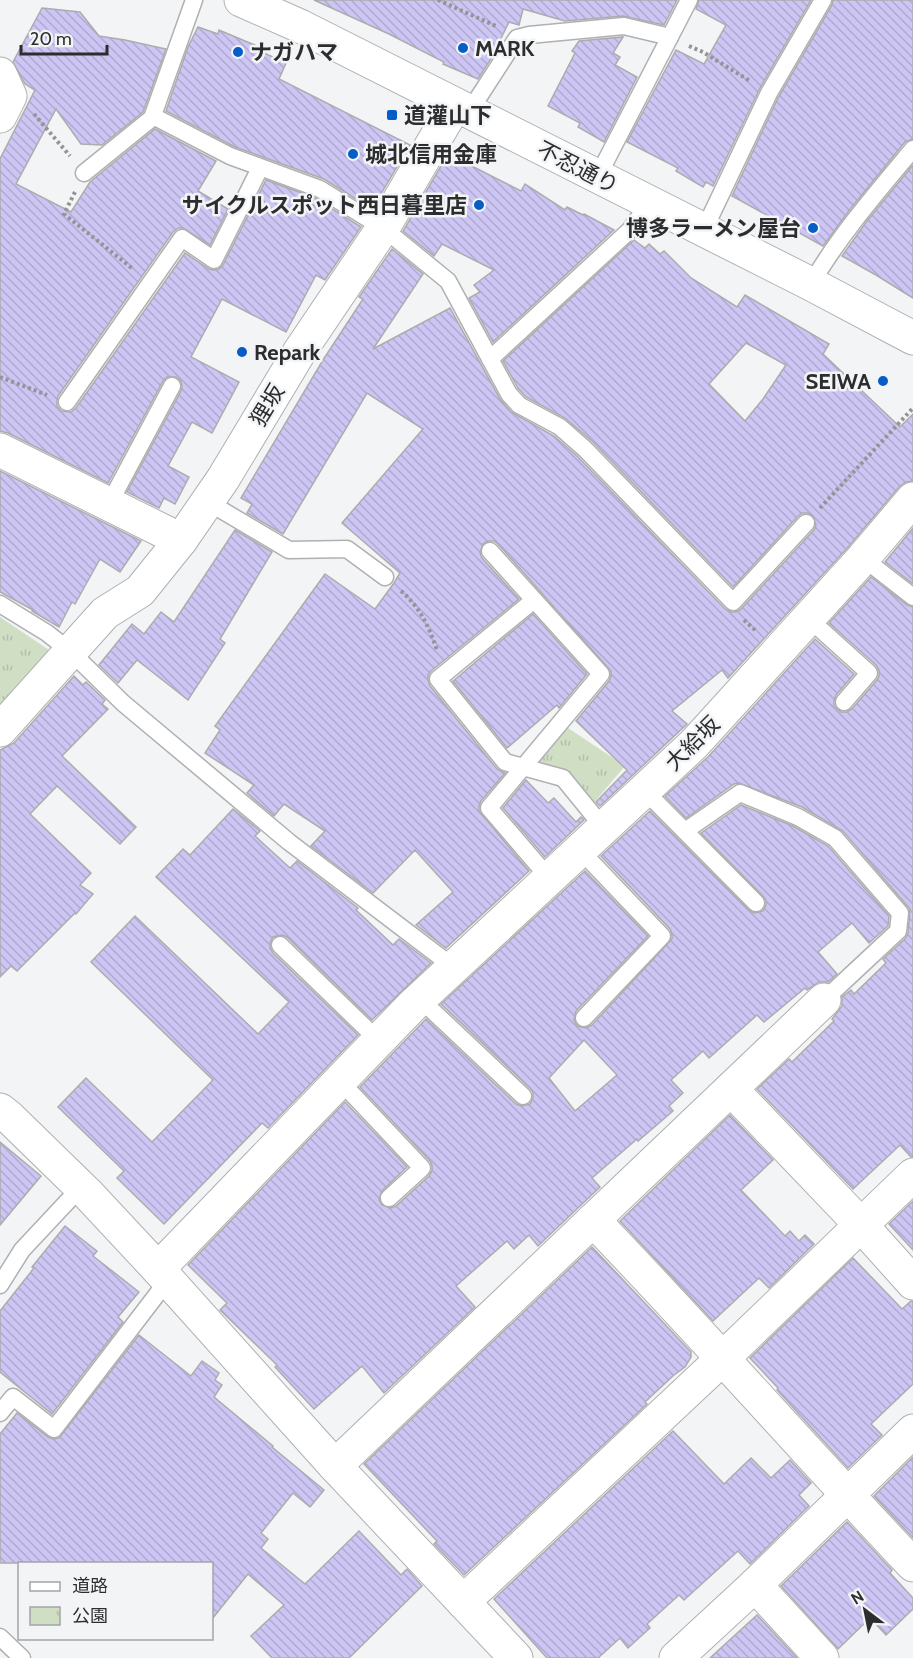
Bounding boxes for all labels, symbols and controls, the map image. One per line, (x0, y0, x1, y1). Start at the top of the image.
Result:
scale bar (21, 18, 106, 56)
text: 20 m (30, 28, 72, 50)
place label: MARK (475, 35, 535, 62)
place label: ナガハマ (250, 39, 338, 66)
marker: MARK (456, 41, 470, 55)
marker: ナガハマ (231, 45, 245, 59)
place label: 道灌山下 (404, 102, 492, 129)
marker: 道灌山下 (385, 108, 399, 122)
street label: 不忍通り (532, 135, 623, 199)
place label: 城北信用金庫 (365, 141, 497, 168)
marker: 城北信用金庫 (346, 147, 360, 161)
place label: サイクルスポット西日暮里店 (182, 192, 467, 219)
marker: サイクルスポット西日暮里店 (472, 198, 486, 212)
place label: 博多ラーメン屋台 (626, 215, 801, 242)
marker: 博多ラーメン屋台 (806, 221, 820, 235)
place label: Repark (254, 339, 320, 366)
marker: Repark (235, 345, 249, 359)
place label: SEIWA (805, 368, 871, 395)
marker: SEIWA (876, 374, 890, 388)
street label: 狸坂 (245, 379, 290, 431)
street label: 大給坂 (659, 710, 725, 776)
legend (18, 1562, 213, 1640)
text: 道路 (72, 1575, 108, 1597)
north arrow (835, 1580, 895, 1640)
text: N (847, 1587, 867, 1609)
text: 公園 (72, 1605, 108, 1627)

